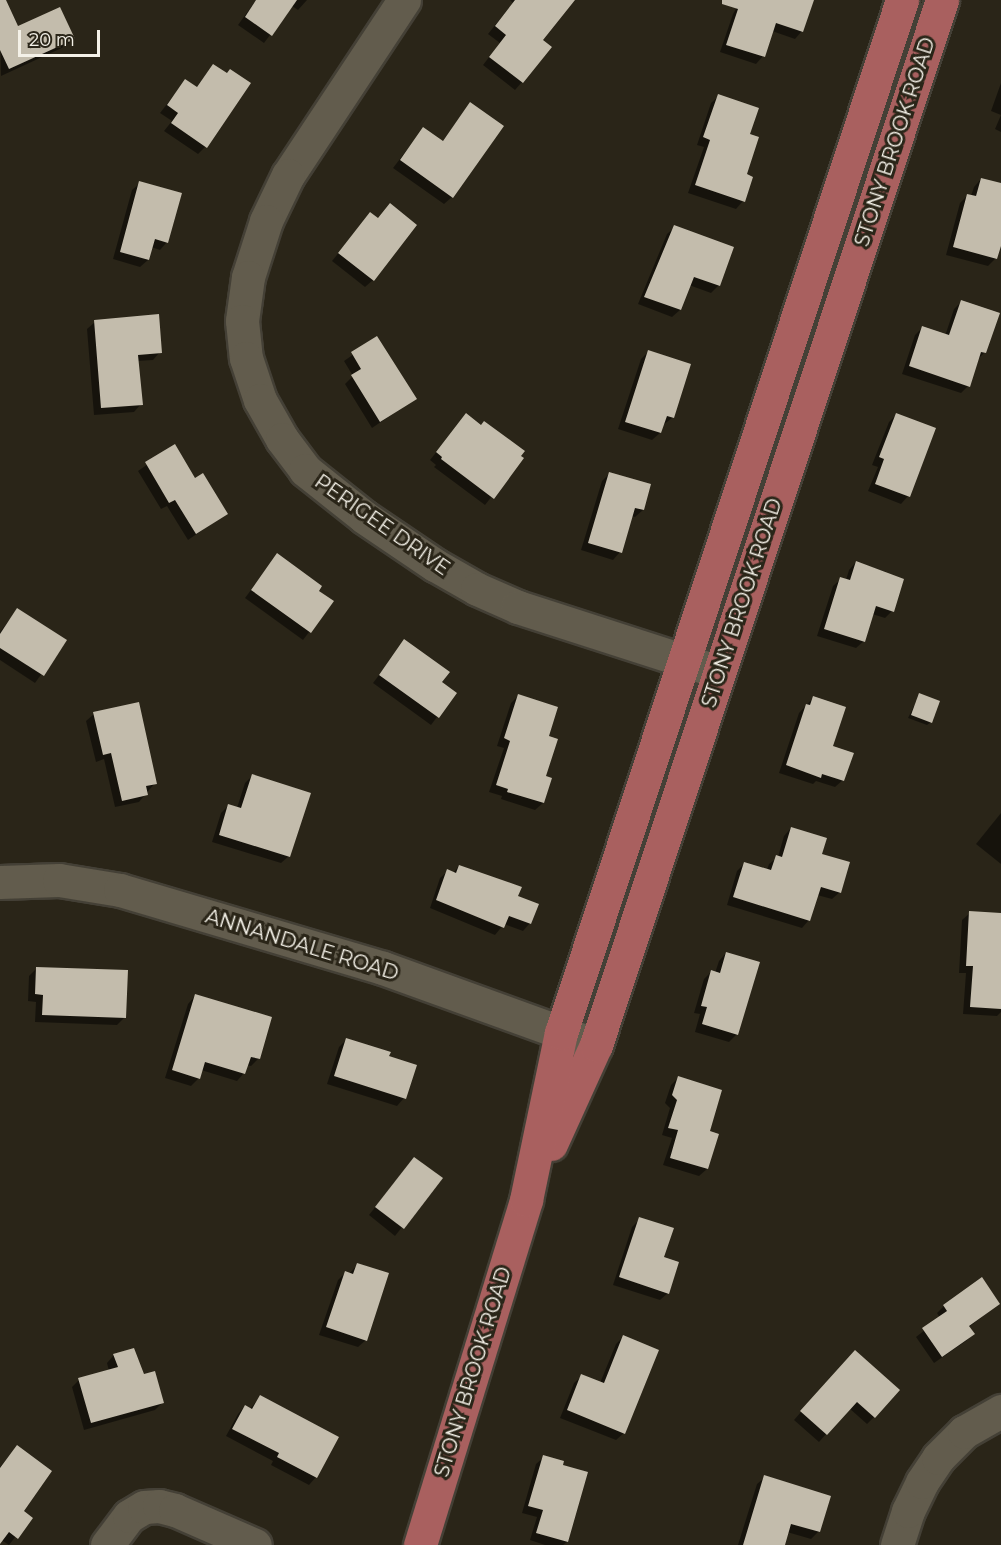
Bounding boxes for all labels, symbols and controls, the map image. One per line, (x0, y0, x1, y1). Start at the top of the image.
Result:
scale bar (21, 18, 104, 56)
text: 20 m (29, 29, 75, 51)
street label: STONY BROOK ROAD (850, 34, 940, 250)
street label: PERIGEE DRIVE (310, 469, 454, 581)
street label: STONY BROOK ROAD (697, 495, 787, 711)
street label: ANNANDALE ROAD (203, 904, 401, 986)
street label: STONY BROOK ROAD (430, 1264, 516, 1480)

